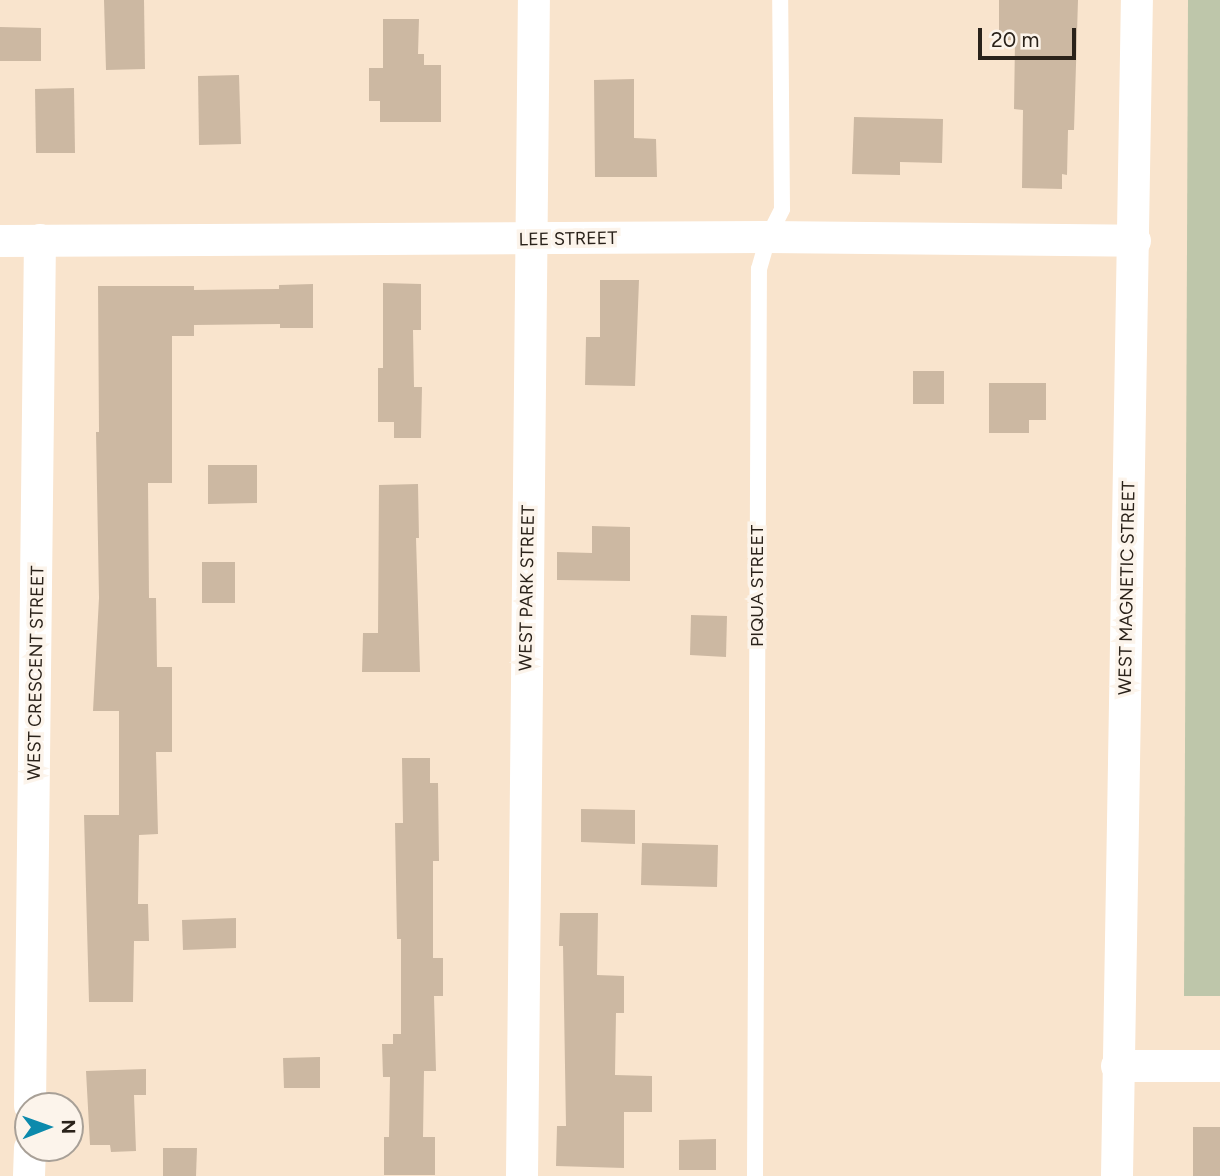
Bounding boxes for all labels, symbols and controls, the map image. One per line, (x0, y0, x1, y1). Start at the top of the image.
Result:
scale bar (982, 14, 1080, 58)
text: 20 m (991, 27, 1039, 52)
street label: LEE STREET (519, 227, 617, 251)
street label: WEST MAGNETIC STREET (1114, 481, 1140, 695)
street label: WEST PARK STREET (515, 505, 539, 671)
street label: PIQUA STREET (746, 525, 768, 647)
street label: WEST CRESCENT STREET (23, 565, 49, 781)
north arrow (14, 1092, 84, 1162)
text: N (57, 1119, 80, 1134)

